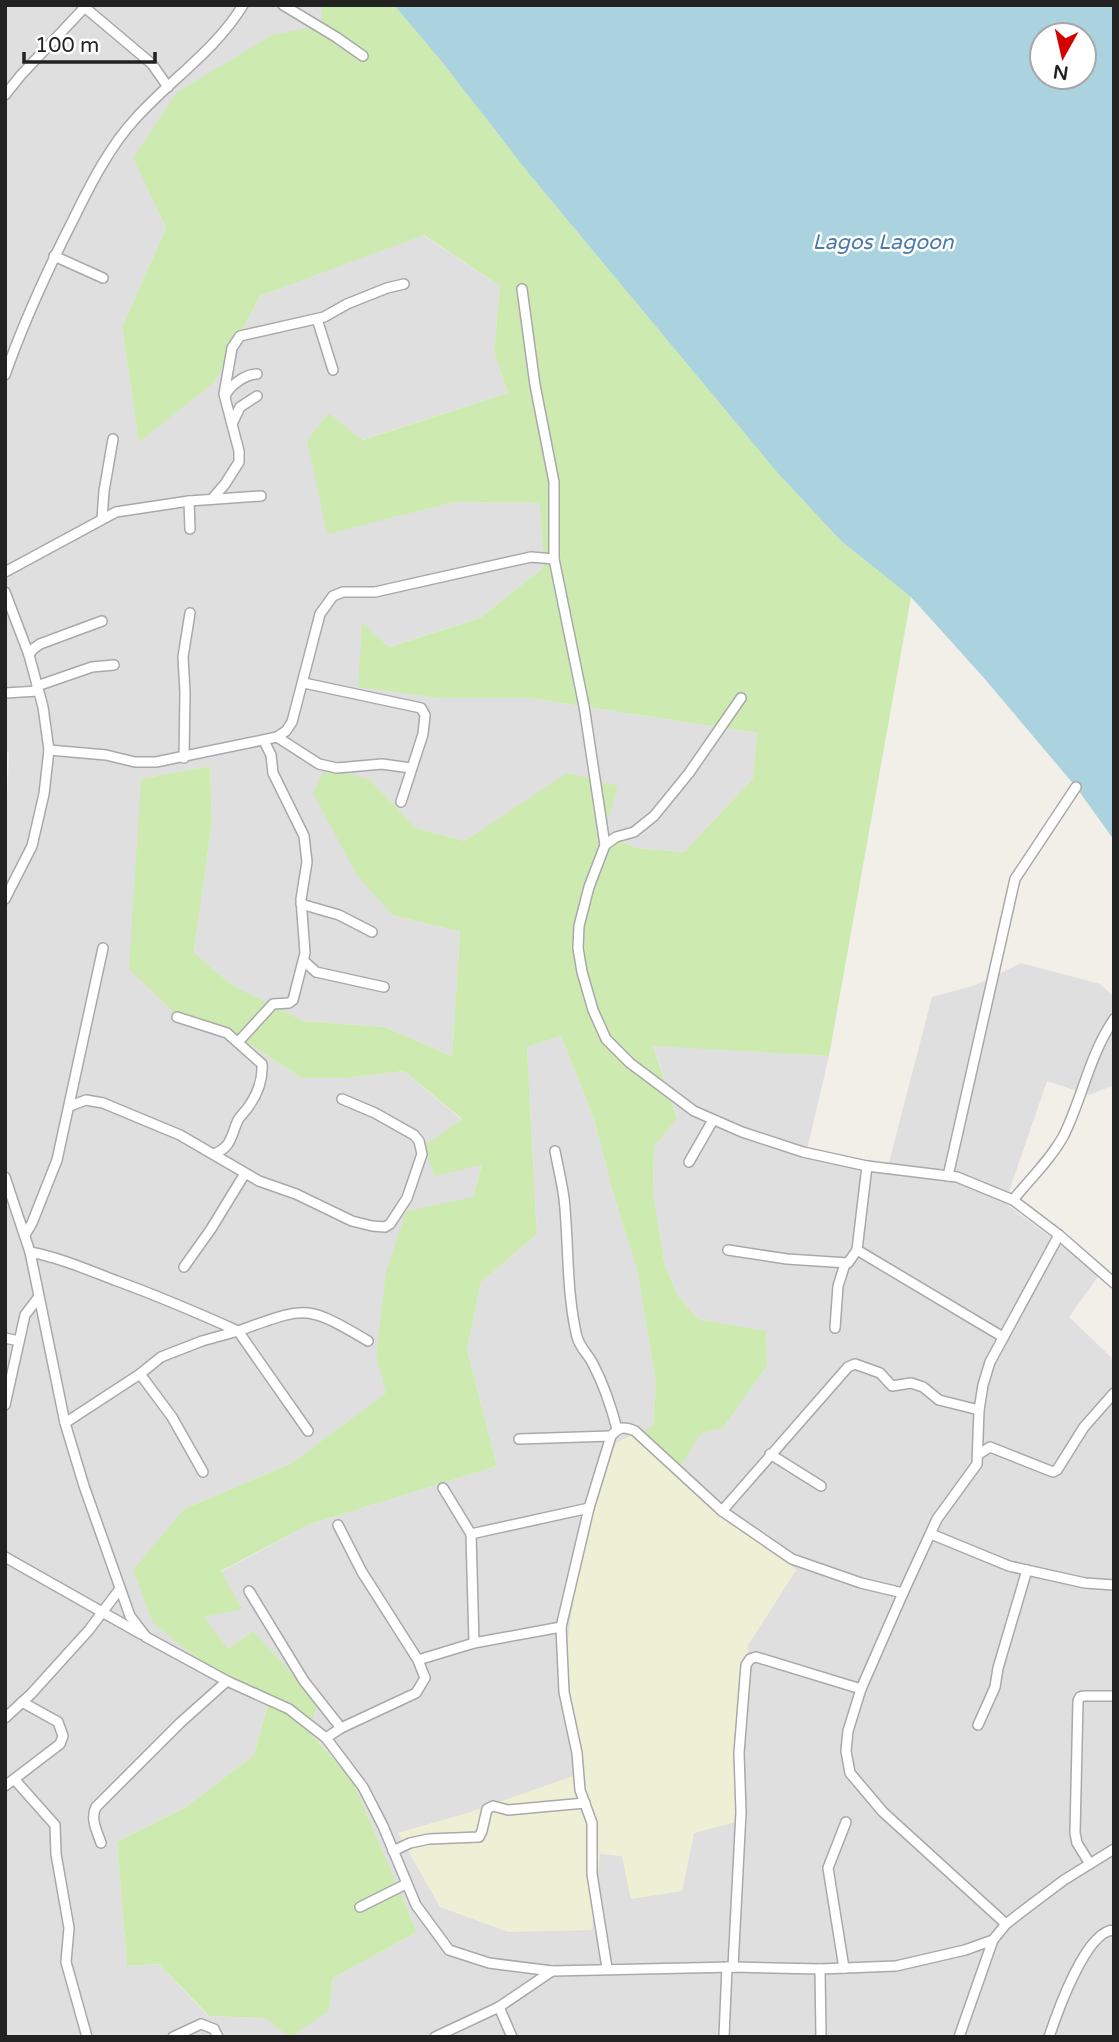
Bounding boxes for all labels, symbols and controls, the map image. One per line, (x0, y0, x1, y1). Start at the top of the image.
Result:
scale bar (24, 21, 156, 65)
north arrow (1028, 21, 1098, 91)
text: 100 m (35, 33, 99, 58)
text: N (1052, 60, 1070, 84)
water label: Lagos Lagoon (813, 230, 955, 255)

